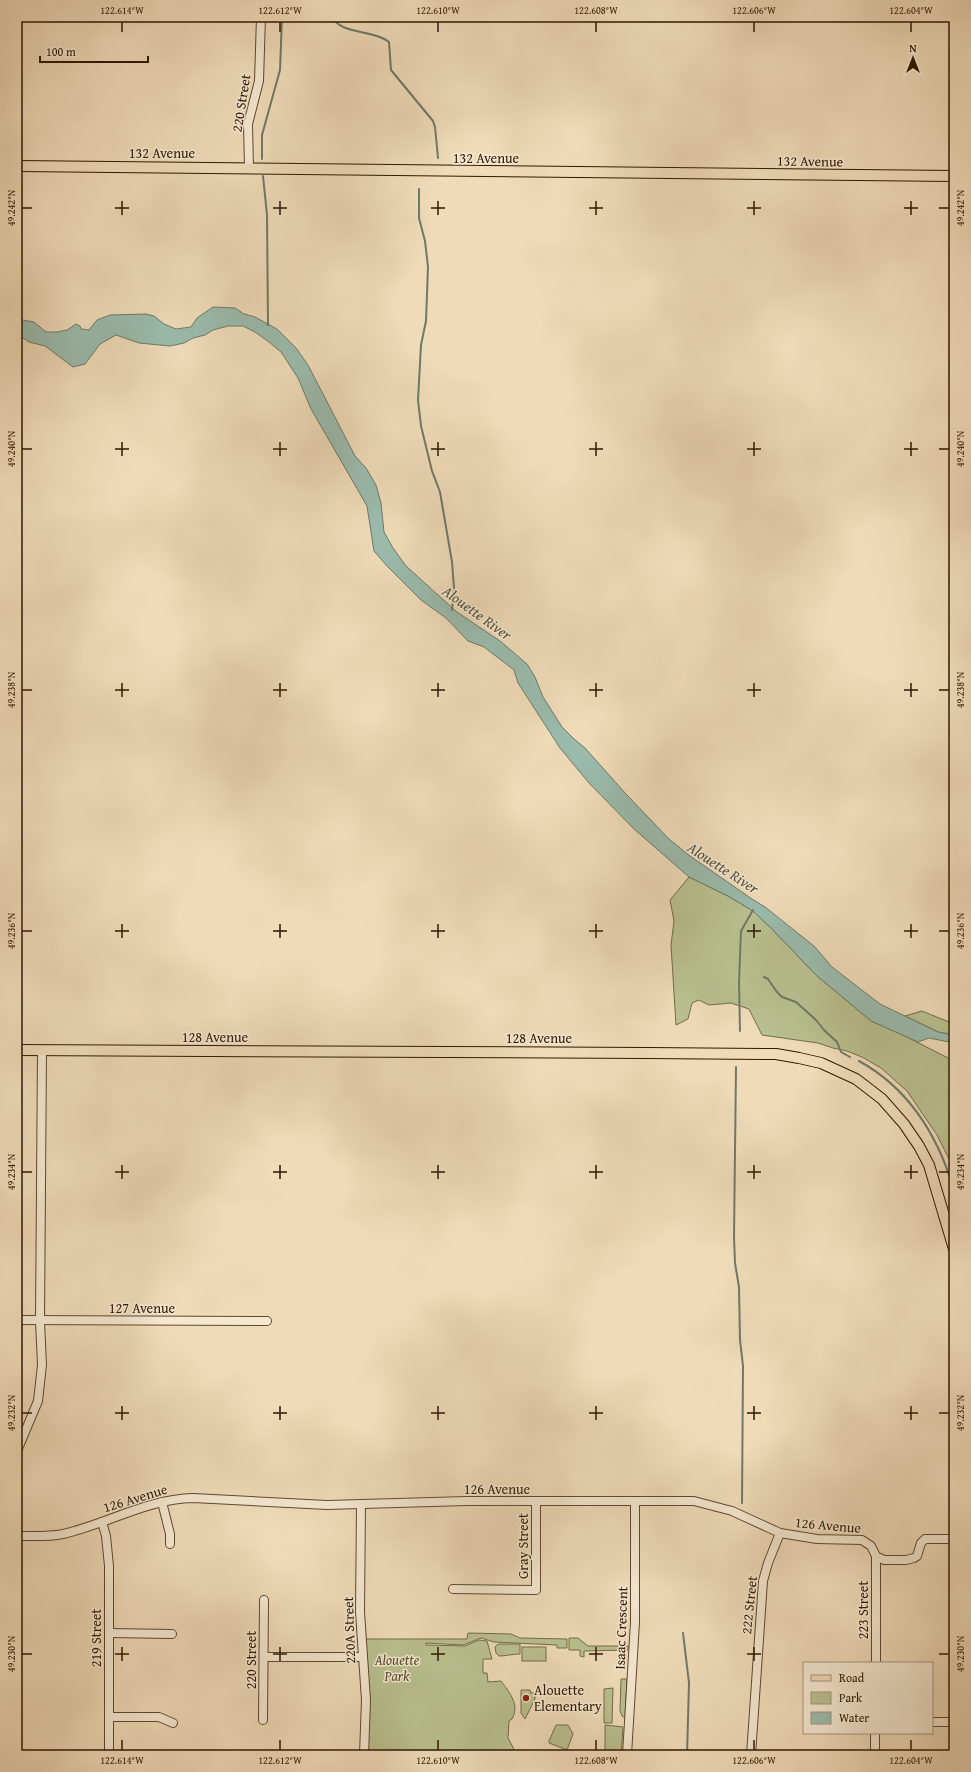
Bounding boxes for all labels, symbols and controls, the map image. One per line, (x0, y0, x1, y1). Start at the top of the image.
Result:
text: 122.614°W (100, 3, 144, 18)
text: 122.612°W (258, 3, 302, 18)
text: 122.610°W (416, 3, 460, 18)
text: 122.608°W (574, 3, 618, 18)
text: 122.606°W (732, 3, 776, 18)
text: 122.604°W (889, 3, 933, 18)
scale bar (40, 38, 148, 64)
north arrow (893, 38, 933, 78)
text: N (909, 40, 917, 56)
text: 100 m (46, 43, 76, 60)
street label: 220 Street (227, 72, 255, 134)
street label: 132 Avenue (129, 143, 196, 163)
street label: 132 Avenue (453, 148, 520, 168)
street label: 132 Avenue (777, 150, 844, 172)
text: 49.242°N (4, 189, 19, 226)
text: 49.242°N (953, 189, 968, 226)
text: 49.240°N (4, 430, 19, 467)
text: 49.240°N (953, 430, 968, 467)
water label: Alouette River (437, 580, 517, 645)
text: 49.238°N (4, 671, 19, 708)
text: 49.238°N (953, 671, 968, 708)
water label: Alouette River (683, 836, 763, 899)
text: 49.236°N (4, 912, 19, 949)
text: 49.236°N (953, 912, 968, 949)
street label: 128 Avenue (182, 1027, 249, 1047)
street label: 128 Avenue (506, 1028, 573, 1048)
text: 49.234°N (4, 1153, 19, 1190)
text: 49.234°N (953, 1153, 968, 1190)
street label: 127 Avenue (109, 1298, 176, 1318)
text: 49.232°N (4, 1394, 19, 1431)
text: 49.232°N (953, 1394, 968, 1431)
street label: 126 Avenue (100, 1479, 170, 1517)
street label: 126 Avenue (464, 1479, 531, 1499)
street label: 126 Avenue (794, 1512, 862, 1538)
street label: Gray Street (513, 1513, 533, 1579)
street label: 222 Street (736, 1575, 762, 1635)
street label: 223 Street (853, 1581, 873, 1639)
street label: Isaac Crescent (610, 1586, 632, 1670)
street label: 220A Street (338, 1596, 360, 1664)
street label: 219 Street (86, 1609, 106, 1667)
street label: 220 Street (241, 1631, 261, 1689)
text: 49.230°N (4, 1635, 19, 1672)
text: 49.230°N (953, 1635, 968, 1672)
park label: Alouette Park (374, 1650, 420, 1686)
legend (803, 1662, 933, 1734)
text: Road (839, 1669, 865, 1686)
place label: Alouette Elementary (534, 1680, 602, 1716)
text: Park (839, 1689, 863, 1706)
marker: Alouette Elementary (521, 1693, 531, 1703)
text: Water (839, 1709, 869, 1726)
text: 122.614°W (100, 1753, 144, 1768)
text: 122.612°W (258, 1753, 302, 1768)
text: 122.610°W (416, 1753, 460, 1768)
text: 122.608°W (574, 1753, 618, 1768)
text: 122.606°W (732, 1753, 776, 1768)
text: 122.604°W (889, 1753, 933, 1768)

